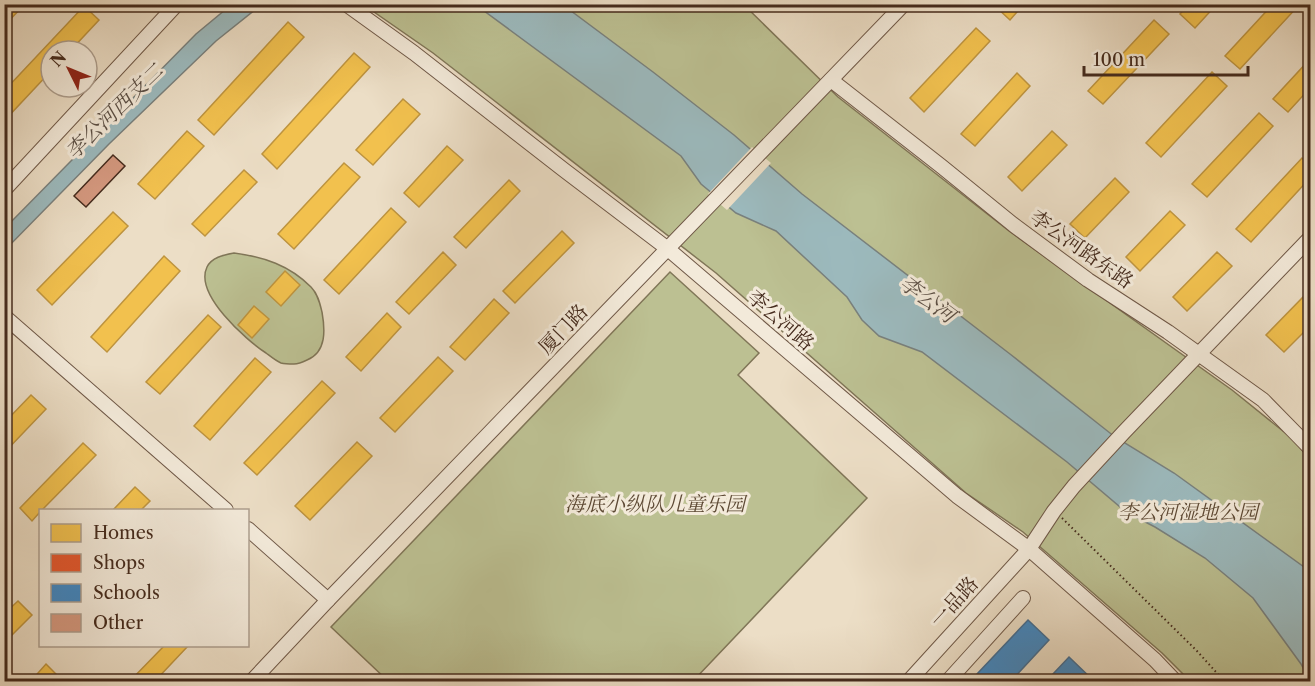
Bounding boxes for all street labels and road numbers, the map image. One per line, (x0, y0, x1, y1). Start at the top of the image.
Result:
street label: 李公河路东路 (1026, 205, 1138, 293)
street label: 李公河路 (743, 285, 819, 355)
street label: 厦门路 (534, 299, 592, 359)
street label: 一品路 (925, 572, 983, 632)

